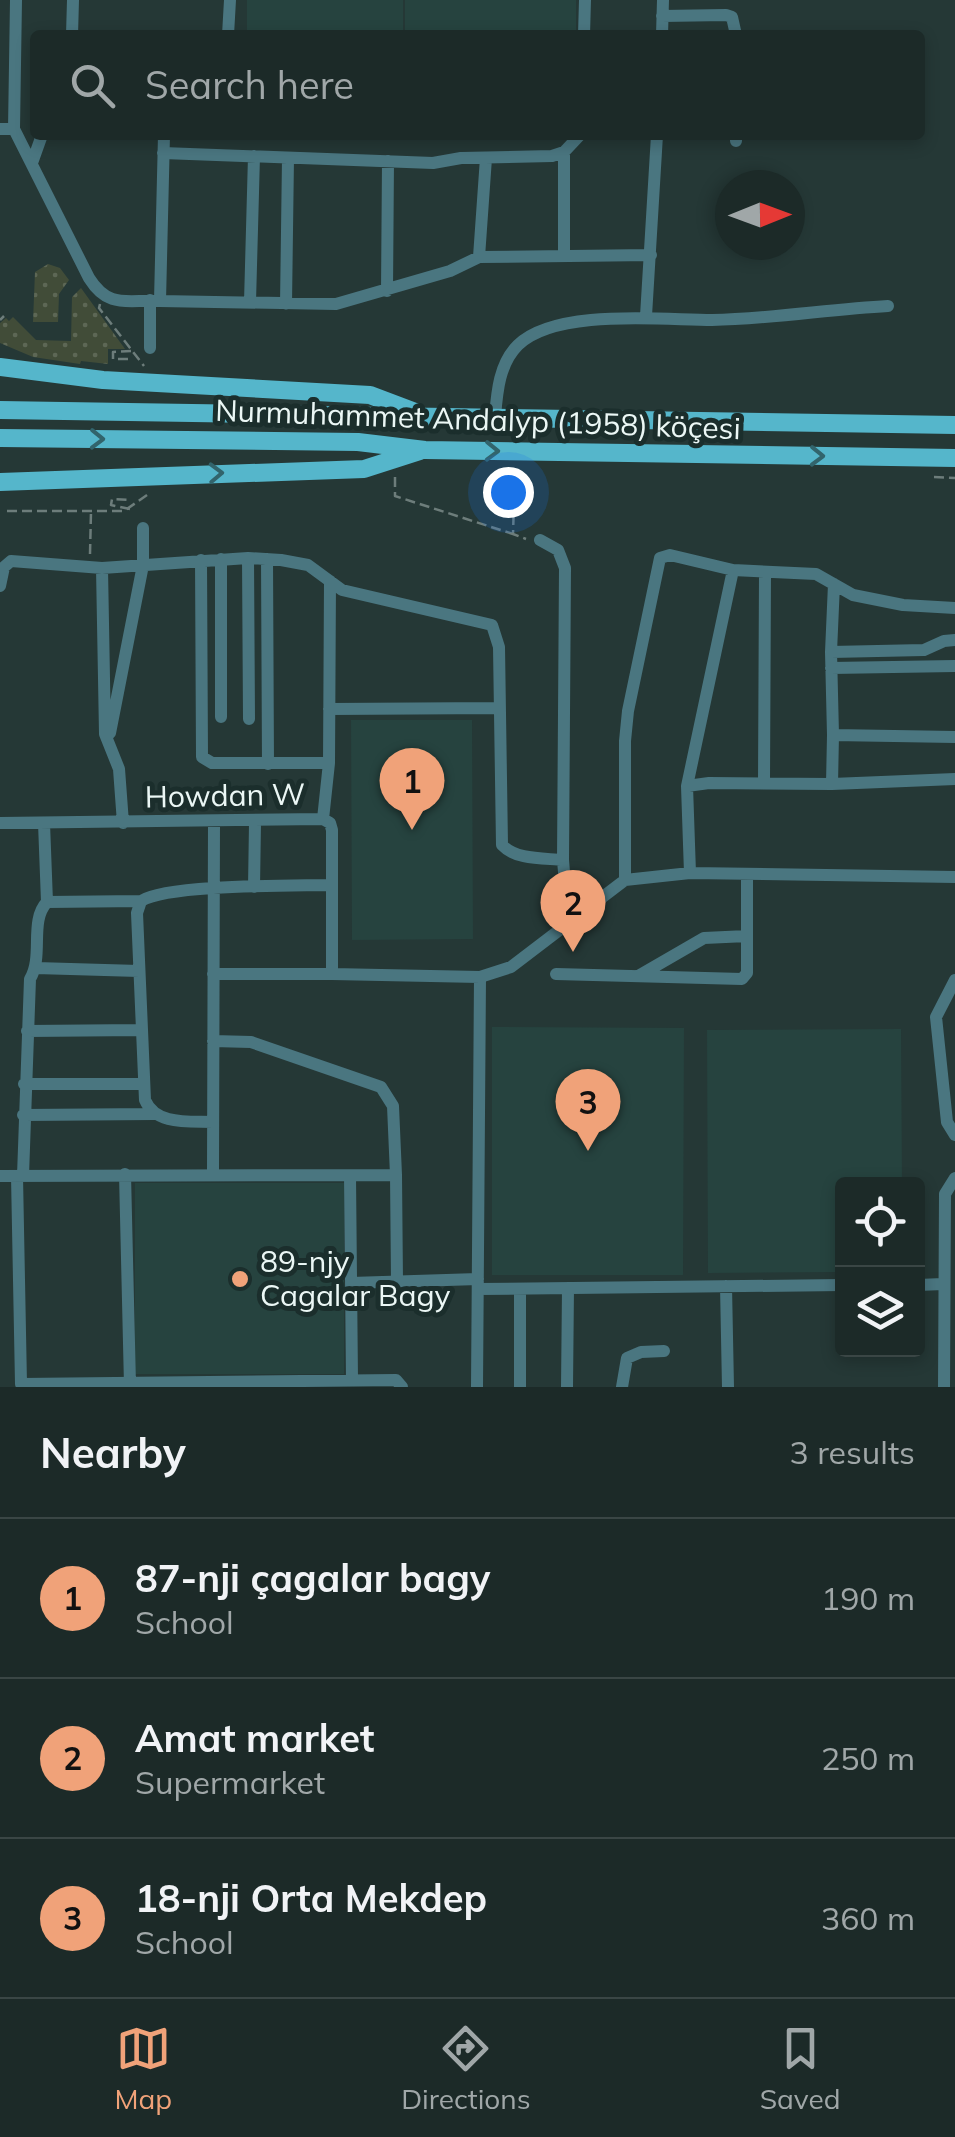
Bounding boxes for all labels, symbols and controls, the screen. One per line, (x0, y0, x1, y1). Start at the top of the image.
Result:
search box (30, 30, 925, 140)
icon: search (65, 58, 120, 113)
text: Search here (145, 61, 354, 109)
north arrow (715, 170, 805, 260)
street label: Nurmuhammet Andalyp (1958) köçesi (215, 391, 741, 447)
one-way arrow (90, 428, 106, 450)
one-way arrow (485, 440, 500, 461)
one-way arrow (810, 445, 825, 467)
one-way arrow (209, 463, 225, 484)
your location (483, 467, 534, 518)
pin: 1 (380, 748, 444, 830)
street label: Howdan W (144, 775, 306, 815)
pin: 2 (540, 870, 606, 952)
pin: 3 (556, 1068, 620, 1151)
map controls (835, 1177, 925, 1357)
button: locate (835, 1177, 925, 1267)
place label: 89-njy Cagalar Bagy (260, 1242, 450, 1314)
button: layers (835, 1267, 925, 1357)
marker: 89-njy Cagalar Bagy (229, 1268, 251, 1290)
text: Nearby (40, 1426, 186, 1479)
text: 3 results (790, 1432, 915, 1472)
text: 87-nji çagalar bagy (135, 1554, 490, 1602)
text: 1 (63, 1578, 82, 1618)
text: 190 m (821, 1578, 915, 1618)
text: School (135, 1602, 234, 1642)
text: Amat market (135, 1714, 374, 1762)
text: 2 (63, 1738, 82, 1778)
text: 250 m (821, 1738, 915, 1778)
text: Supermarket (135, 1762, 325, 1802)
text: 18-nji Orta Mekdep (135, 1874, 487, 1922)
text: 3 (63, 1898, 82, 1938)
text: 360 m (821, 1898, 915, 1938)
text: School (135, 1922, 234, 1962)
tab: Map (115, 2021, 172, 2116)
tab: Directions (401, 2021, 531, 2116)
tab: Saved (760, 2021, 840, 2116)

